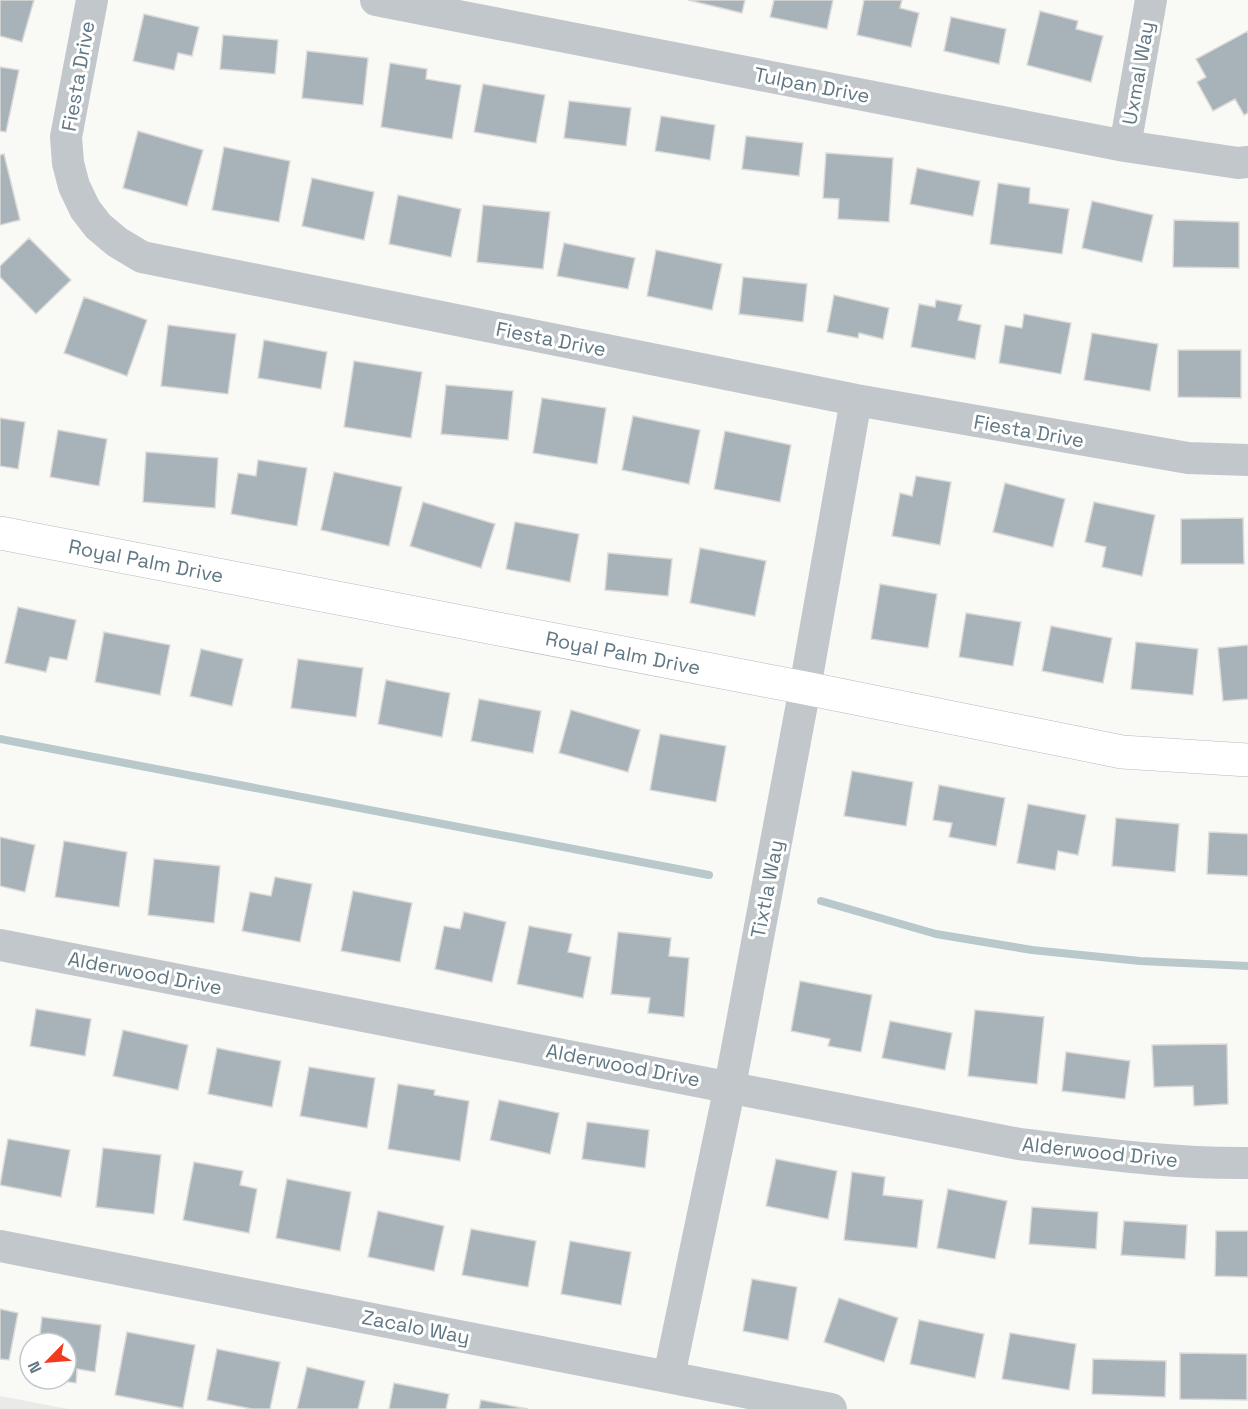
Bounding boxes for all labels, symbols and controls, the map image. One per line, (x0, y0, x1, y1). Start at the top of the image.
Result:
street label: Fiesta Drive (56, 19, 100, 133)
street label: Uxmal Way (1116, 19, 1160, 127)
street label: Tulpan Drive (752, 61, 872, 109)
street label: Fiesta Drive (494, 316, 608, 362)
street label: Fiesta Drive (972, 409, 1086, 453)
street label: Royal Palm Drive (66, 533, 226, 589)
street label: Royal Palm Drive (543, 625, 703, 681)
street label: Tixtla Way (745, 838, 789, 940)
street label: Alderwood Drive (66, 945, 224, 1001)
street label: Alderwood Drive (544, 1037, 702, 1093)
street label: Alderwood Drive (1021, 1131, 1179, 1173)
street label: Zacalo Way (360, 1304, 472, 1350)
north arrow (18, 1331, 78, 1391)
text: N (23, 1358, 47, 1376)

